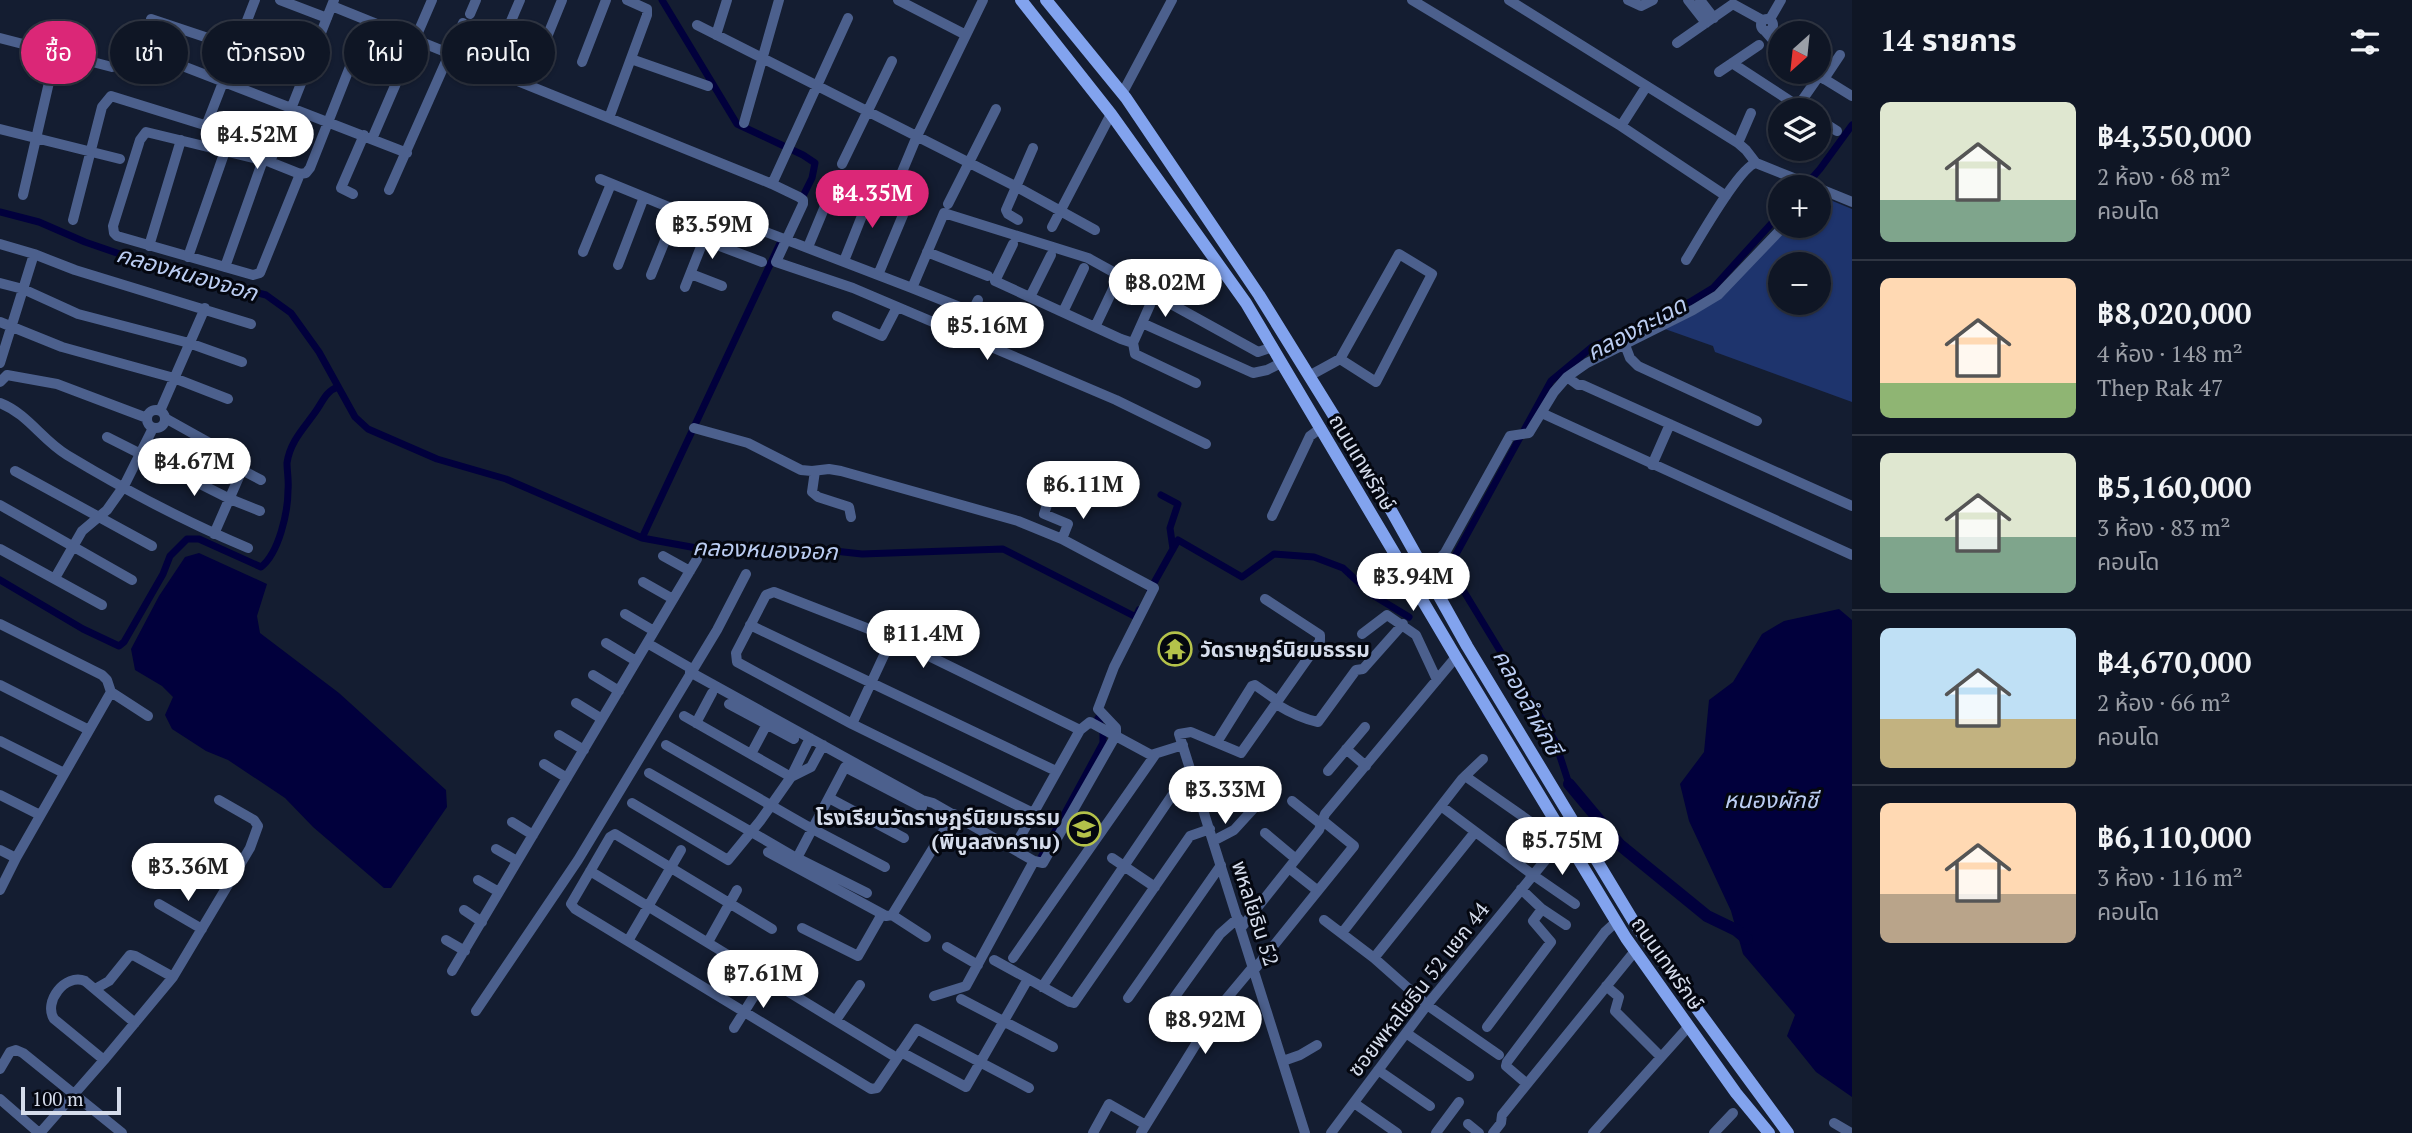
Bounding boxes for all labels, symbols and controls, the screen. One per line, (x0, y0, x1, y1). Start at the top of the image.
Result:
text: 14 รายการ (1880, 20, 2017, 60)
chip: ซื้อ (21, 21, 96, 84)
chip: เช่า (110, 21, 188, 84)
chip: ตัวกรอง (202, 21, 330, 84)
chip: ใหม่ (344, 21, 428, 84)
chip: คอนโด (442, 21, 555, 84)
north arrow (1768, 21, 1830, 84)
map controls (1768, 21, 1831, 315)
icon: filters (2346, 23, 2384, 61)
button: layers (1768, 98, 1831, 161)
pin: ฿4.52M (200, 111, 314, 171)
text: ฿4,350,000 (2097, 116, 2251, 156)
text: ฿4.52M (217, 118, 297, 149)
icon: home (1936, 130, 2020, 214)
text: 2 ห้อง · 68 m² (2097, 161, 2230, 192)
pin: ฿4.35M (815, 170, 929, 230)
button: + (1768, 175, 1831, 238)
text: ฿4.35M (832, 177, 912, 208)
text: คอนโด (2097, 195, 2159, 226)
pin: ฿3.59M (655, 202, 769, 261)
text: ฿3.59M (672, 208, 752, 239)
water label: คลองหนองจอก (113, 238, 262, 308)
button: − (1768, 252, 1831, 315)
pin: ฿8.02M (1108, 260, 1222, 319)
text: ฿8.02M (1125, 266, 1205, 297)
water label: คลองกะเฉด (1581, 288, 1692, 367)
text: ฿8,020,000 (2097, 293, 2251, 333)
pin: ฿5.16M (930, 302, 1044, 362)
icon: home (1936, 306, 2020, 390)
text: ฿5.16M (947, 309, 1027, 340)
text: 4 ห้อง · 148 m² (2097, 338, 2243, 369)
text: Thep Rak 47 (2097, 372, 2223, 403)
street label: ถนนเทพรักษ์ (1323, 408, 1403, 516)
pin: ฿4.67M (137, 438, 251, 498)
text: ฿4.67M (154, 445, 234, 476)
pin: ฿6.11M (1026, 462, 1140, 521)
text: ฿5,160,000 (2097, 467, 2251, 507)
text: ฿6.11M (1043, 468, 1123, 499)
icon: home (1936, 481, 2020, 565)
text: 3 ห้อง · 83 m² (2097, 512, 2230, 543)
water label: คลองหนองจอก (692, 531, 839, 567)
text: คอนโด (2097, 546, 2159, 577)
pin: ฿3.94M (1356, 554, 1470, 613)
text: ฿3.94M (1373, 560, 1453, 591)
pin: ฿11.4M (866, 610, 980, 670)
text: ฿11.4M (883, 617, 963, 648)
temple icon: วัดราษฎร์นิยมธรรม (1156, 630, 1194, 668)
place label: วัดราษฎร์นิยมธรรม (1200, 635, 1370, 663)
text: ฿4,670,000 (2097, 642, 2251, 682)
water label: คลองลำผักชี (1486, 643, 1571, 763)
icon: home (1936, 656, 2020, 740)
text: 2 ห้อง · 66 m² (2097, 687, 2230, 718)
text: คอนโด (2097, 721, 2159, 752)
pin: ฿3.33M (1168, 766, 1282, 826)
text: ฿3.33M (1185, 773, 1265, 804)
water label: หนองผักชี (1724, 784, 1822, 815)
place label: โรงเรียนวัดราษฎร์นิยมธรรม (พิบูลสงคราม) (815, 803, 1060, 855)
school or university icon: โรงเรียนวัดราษฎร์นิยมธรรม (พิบูลสงคราม) (1065, 810, 1103, 848)
text: ฿6,110,000 (2097, 817, 2251, 857)
pin: ฿5.75M (1505, 818, 1619, 877)
text: ฿5.75M (1522, 824, 1602, 855)
icon: home (1936, 831, 2020, 915)
pin: ฿3.36M (131, 844, 245, 903)
text: ฿3.36M (148, 850, 228, 881)
street label: พหลโยธิน 52 (1226, 857, 1286, 969)
text: 3 ห้อง · 116 m² (2097, 862, 2243, 893)
street label: ซอยพหลโยธิน 52 แยก 44 (1341, 895, 1495, 1082)
text: คอนโด (2097, 896, 2159, 927)
street label: ถนนเทพรักษ์ (1625, 911, 1711, 1015)
pin: ฿7.61M (706, 950, 820, 1010)
text: ฿7.61M (723, 957, 803, 988)
pin: ฿8.92M (1148, 996, 1262, 1056)
text: ฿8.92M (1165, 1003, 1245, 1034)
scale bar (21, 1084, 121, 1116)
text: 100 m (32, 1086, 83, 1111)

